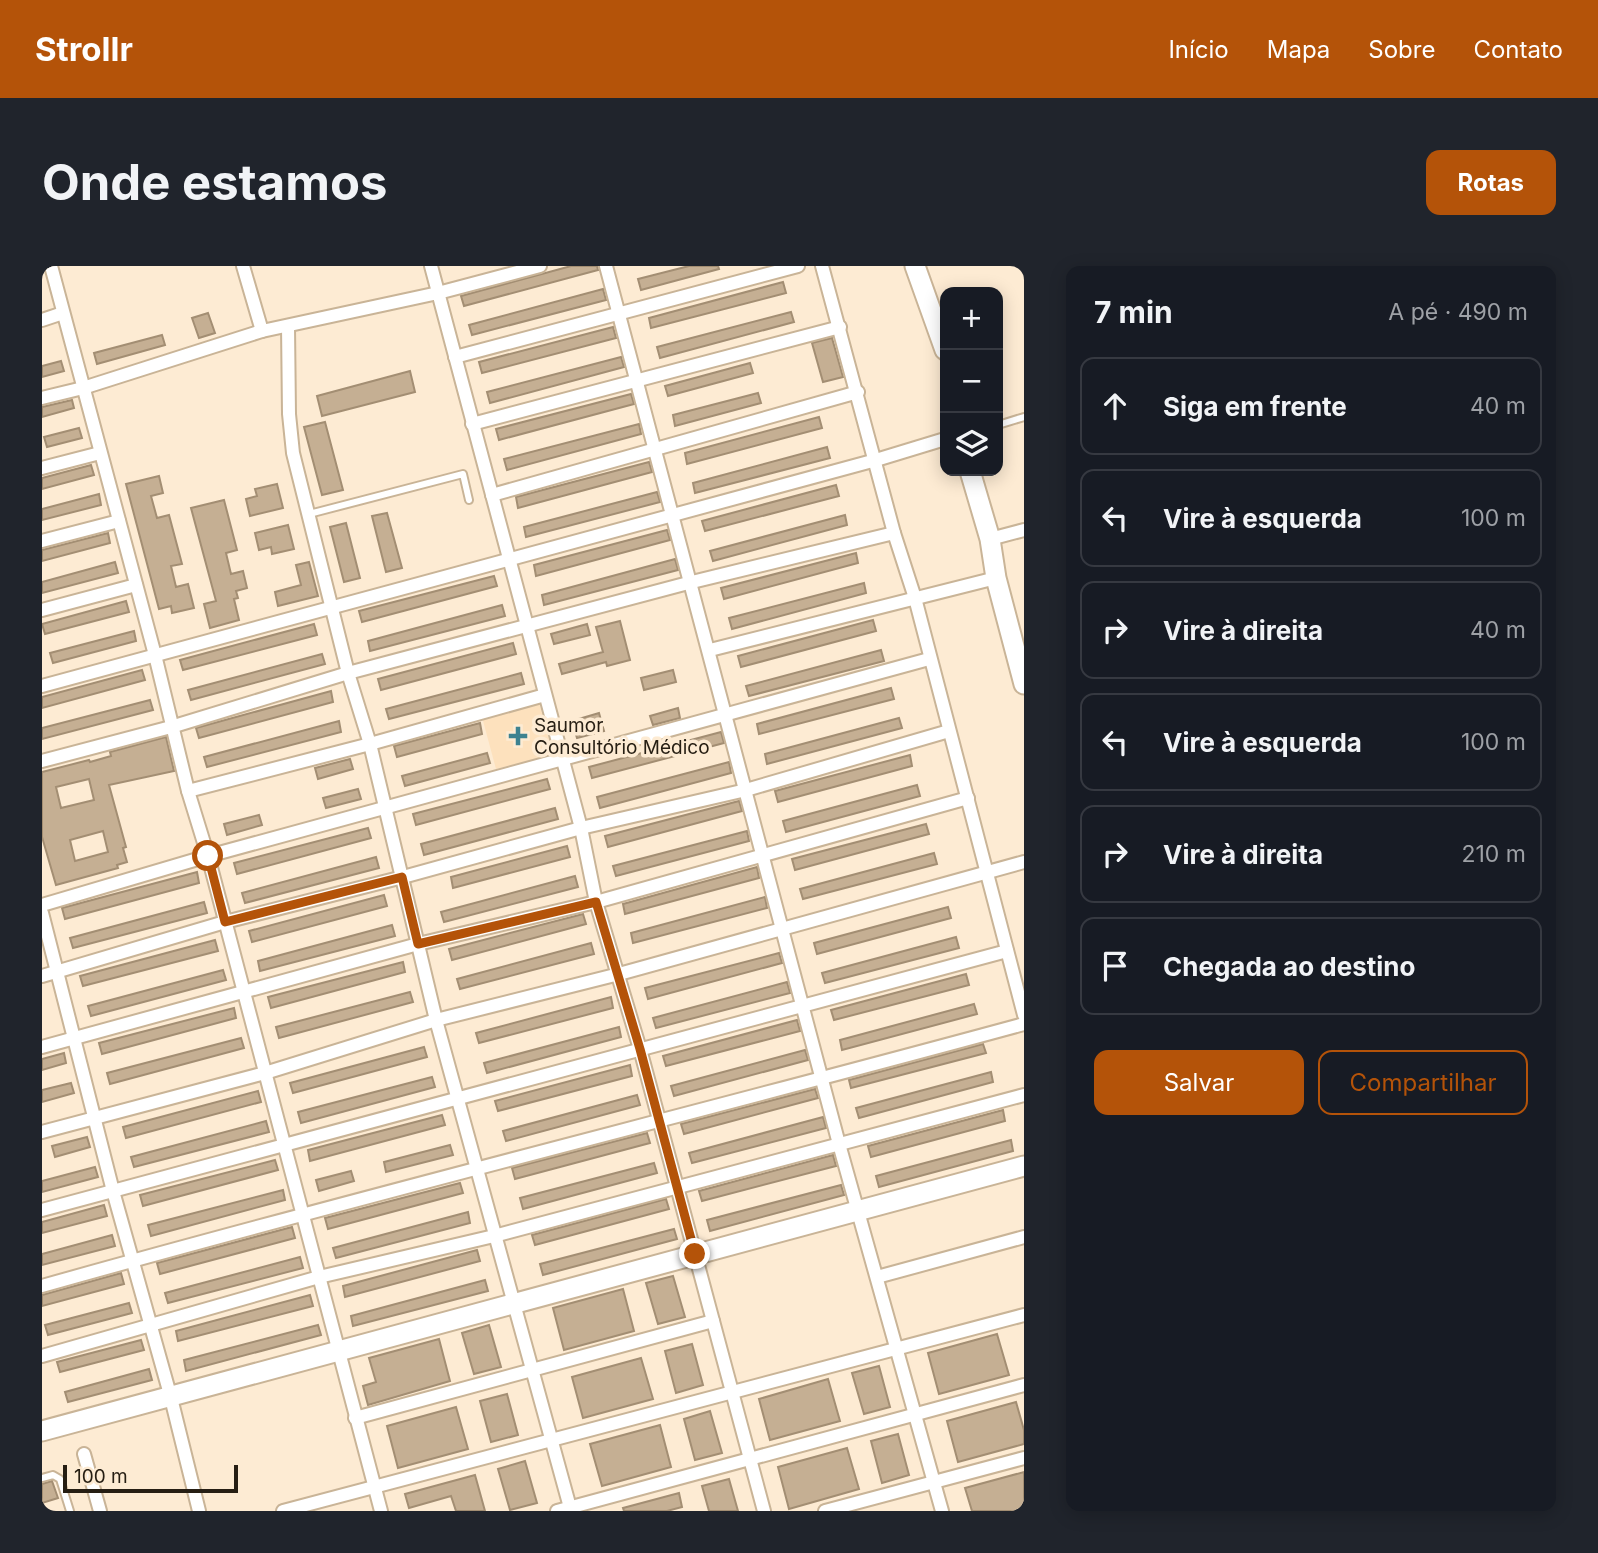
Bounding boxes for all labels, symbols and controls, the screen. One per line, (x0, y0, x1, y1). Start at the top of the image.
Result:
text: Strollr (35, 29, 133, 69)
text: Início (1168, 35, 1229, 64)
text: Mapa (1267, 35, 1330, 64)
text: Sobre (1368, 35, 1435, 64)
text: Contato (1473, 35, 1563, 64)
button: Rotas (1426, 150, 1556, 215)
text: Onde estamos (42, 153, 387, 212)
map controls (940, 287, 1003, 476)
button: + (940, 287, 1003, 350)
text: 7 min (1094, 294, 1173, 330)
text: A pé · 490 m (1388, 298, 1528, 326)
button: − (940, 350, 1003, 413)
icon: ahead (1096, 387, 1134, 425)
text: Siga em frente (1163, 391, 1347, 422)
text: 40 m (1470, 392, 1526, 420)
button: layers (940, 413, 1003, 476)
icon: left (1096, 499, 1134, 537)
text: Vire à esquerda (1163, 503, 1362, 534)
text: 100 m (1461, 504, 1526, 532)
icon: right (1096, 611, 1134, 649)
text: Vire à direita (1163, 615, 1323, 646)
text: 40 m (1470, 616, 1526, 644)
place label: Saumor Consultório Médico (534, 714, 710, 759)
icon: left (1096, 723, 1134, 761)
marker: Saumor Consultório Médico (508, 726, 528, 746)
text: Vire à esquerda (1163, 727, 1362, 758)
text: 100 m (1461, 728, 1526, 756)
icon: right (1096, 835, 1134, 873)
text: Vire à direita (1163, 839, 1323, 870)
route start (192, 840, 223, 871)
text: 210 m (1461, 840, 1526, 868)
icon: arrive (1096, 947, 1134, 985)
text: Chegada ao destino (1163, 951, 1415, 982)
button: Salvar (1094, 1050, 1304, 1115)
button: Compartilhar (1318, 1050, 1528, 1115)
route end (679, 1238, 710, 1269)
scale bar (63, 1462, 238, 1494)
text: 100 m (74, 1465, 128, 1488)

